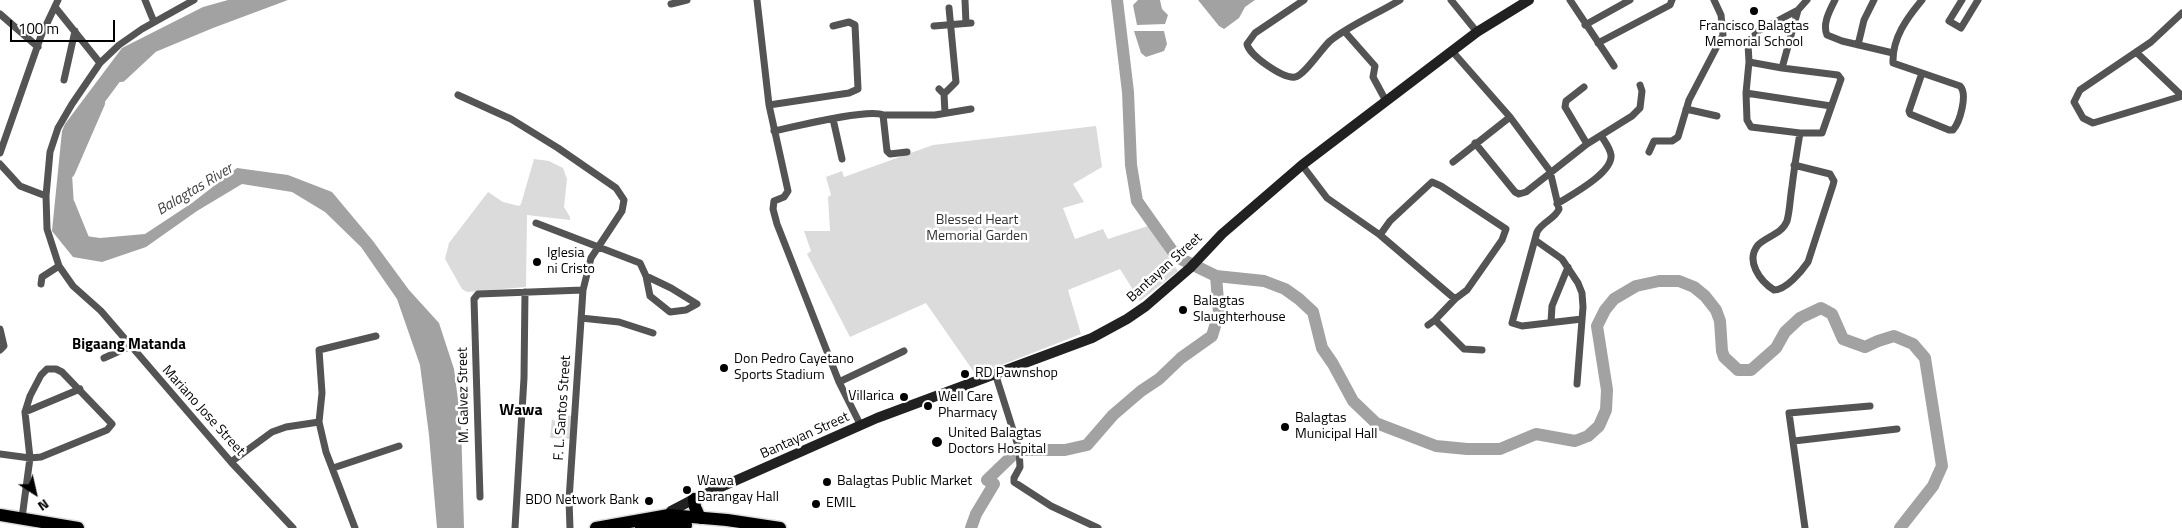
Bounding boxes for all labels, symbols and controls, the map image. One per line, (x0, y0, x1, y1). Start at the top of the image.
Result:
marker: Francisco Balagtas Memorial School (1748, 5, 1760, 17)
scale bar (12, 10, 118, 42)
text: 100 m (18, 17, 59, 40)
place label: Francisco Balagtas Memorial School (1699, 19, 1809, 52)
water label: Balagtas River (154, 160, 236, 220)
park label: Blessed Heart Memorial Garden (926, 213, 1028, 246)
street label: Bantayan Street (1124, 230, 1206, 306)
place label: Iglesia ni Cristo (547, 246, 595, 278)
marker: Iglesia ni Cristo (531, 256, 543, 268)
place label: Balagtas Slaughterhouse (1193, 294, 1286, 326)
marker: Balagtas Slaughterhouse (1177, 304, 1189, 316)
district label: Bigaang Matanda (72, 336, 186, 354)
street label: M. Galvez Street (455, 347, 473, 443)
place label: Don Pedro Cayetano Sports Stadium (734, 352, 854, 384)
street label: F. L. Santos Street (551, 355, 575, 461)
street label: Mariano Jose Street (158, 362, 248, 460)
marker: Don Pedro Cayetano Sports Stadium (718, 362, 730, 374)
place label: RD Pawnshop (975, 366, 1058, 382)
marker: RD Pawnshop (959, 368, 971, 380)
place label: Villarica (848, 389, 894, 405)
place label: Well Care Pharmacy (938, 390, 997, 422)
marker: Villarica (898, 391, 910, 403)
marker: Well Care Pharmacy (922, 400, 934, 412)
district label: Wawa (499, 401, 543, 421)
street label: Bantayan Street (758, 409, 852, 463)
place label: Balagtas Municipal Hall (1295, 411, 1378, 444)
marker: Balagtas Municipal Hall (1279, 421, 1291, 433)
place label: United Balagtas Doctors Hospital (948, 426, 1046, 458)
marker: United Balagtas Doctors Hospital (930, 435, 944, 449)
north arrow (10, 468, 60, 518)
place label: Wawa Barangay Hall (697, 474, 779, 507)
place label: Balagtas Public Market (837, 474, 972, 490)
marker: Balagtas Public Market (821, 476, 833, 488)
marker: Wawa Barangay Hall (681, 484, 693, 496)
place label: BDO Network Bank (525, 493, 639, 509)
text: N (34, 494, 54, 517)
marker: BDO Network Bank (643, 495, 655, 507)
place label: EMIL (826, 496, 856, 512)
marker: EMIL (810, 498, 822, 510)

